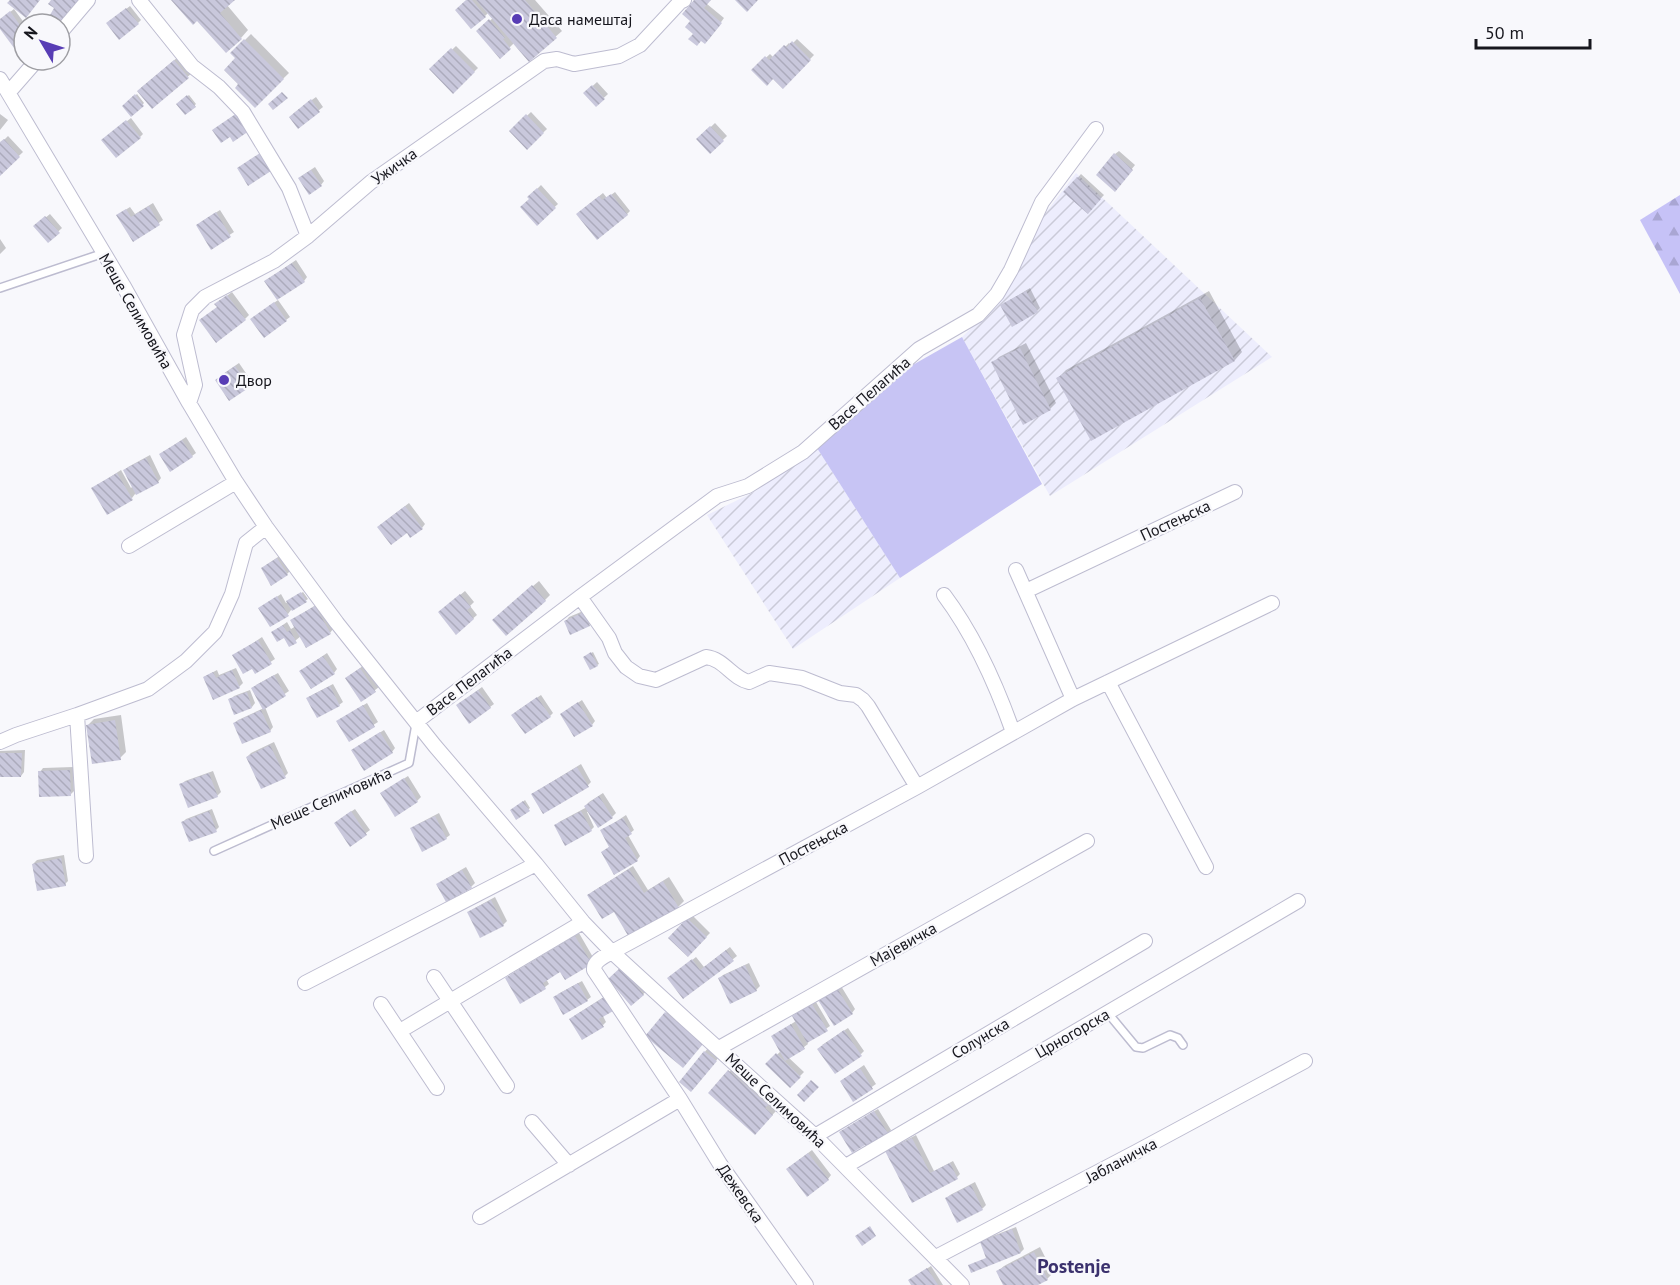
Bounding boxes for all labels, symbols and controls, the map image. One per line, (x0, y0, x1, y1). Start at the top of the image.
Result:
place label: Даса намештај (529, 9, 632, 29)
north arrow (12, 12, 72, 72)
marker: Даса намештај (510, 12, 524, 26)
scale bar (1476, 12, 1590, 50)
text: 50 m (1485, 21, 1524, 44)
text: N (19, 22, 41, 43)
street label: Ужичка (367, 143, 421, 189)
street label: Меше Селимовића (95, 250, 177, 372)
street label: Васе Пелагића (824, 352, 914, 434)
place label: Двор (236, 370, 272, 390)
marker: Двор (217, 373, 231, 387)
street label: Постењска (1137, 495, 1213, 545)
street label: Васе Пелагића (422, 642, 516, 720)
street label: Меше Селимовића (267, 762, 395, 834)
street label: Постењска (775, 817, 851, 869)
street label: Мајевичка (866, 918, 940, 970)
street label: Црногорска (1031, 1004, 1113, 1062)
street label: Солунска (947, 1013, 1013, 1063)
street label: Меше Селимовића (721, 1048, 831, 1152)
street label: Јабланичка (1081, 1133, 1160, 1188)
street label: Дежевска (713, 1160, 769, 1226)
district label: Postenje (1037, 1253, 1111, 1279)

